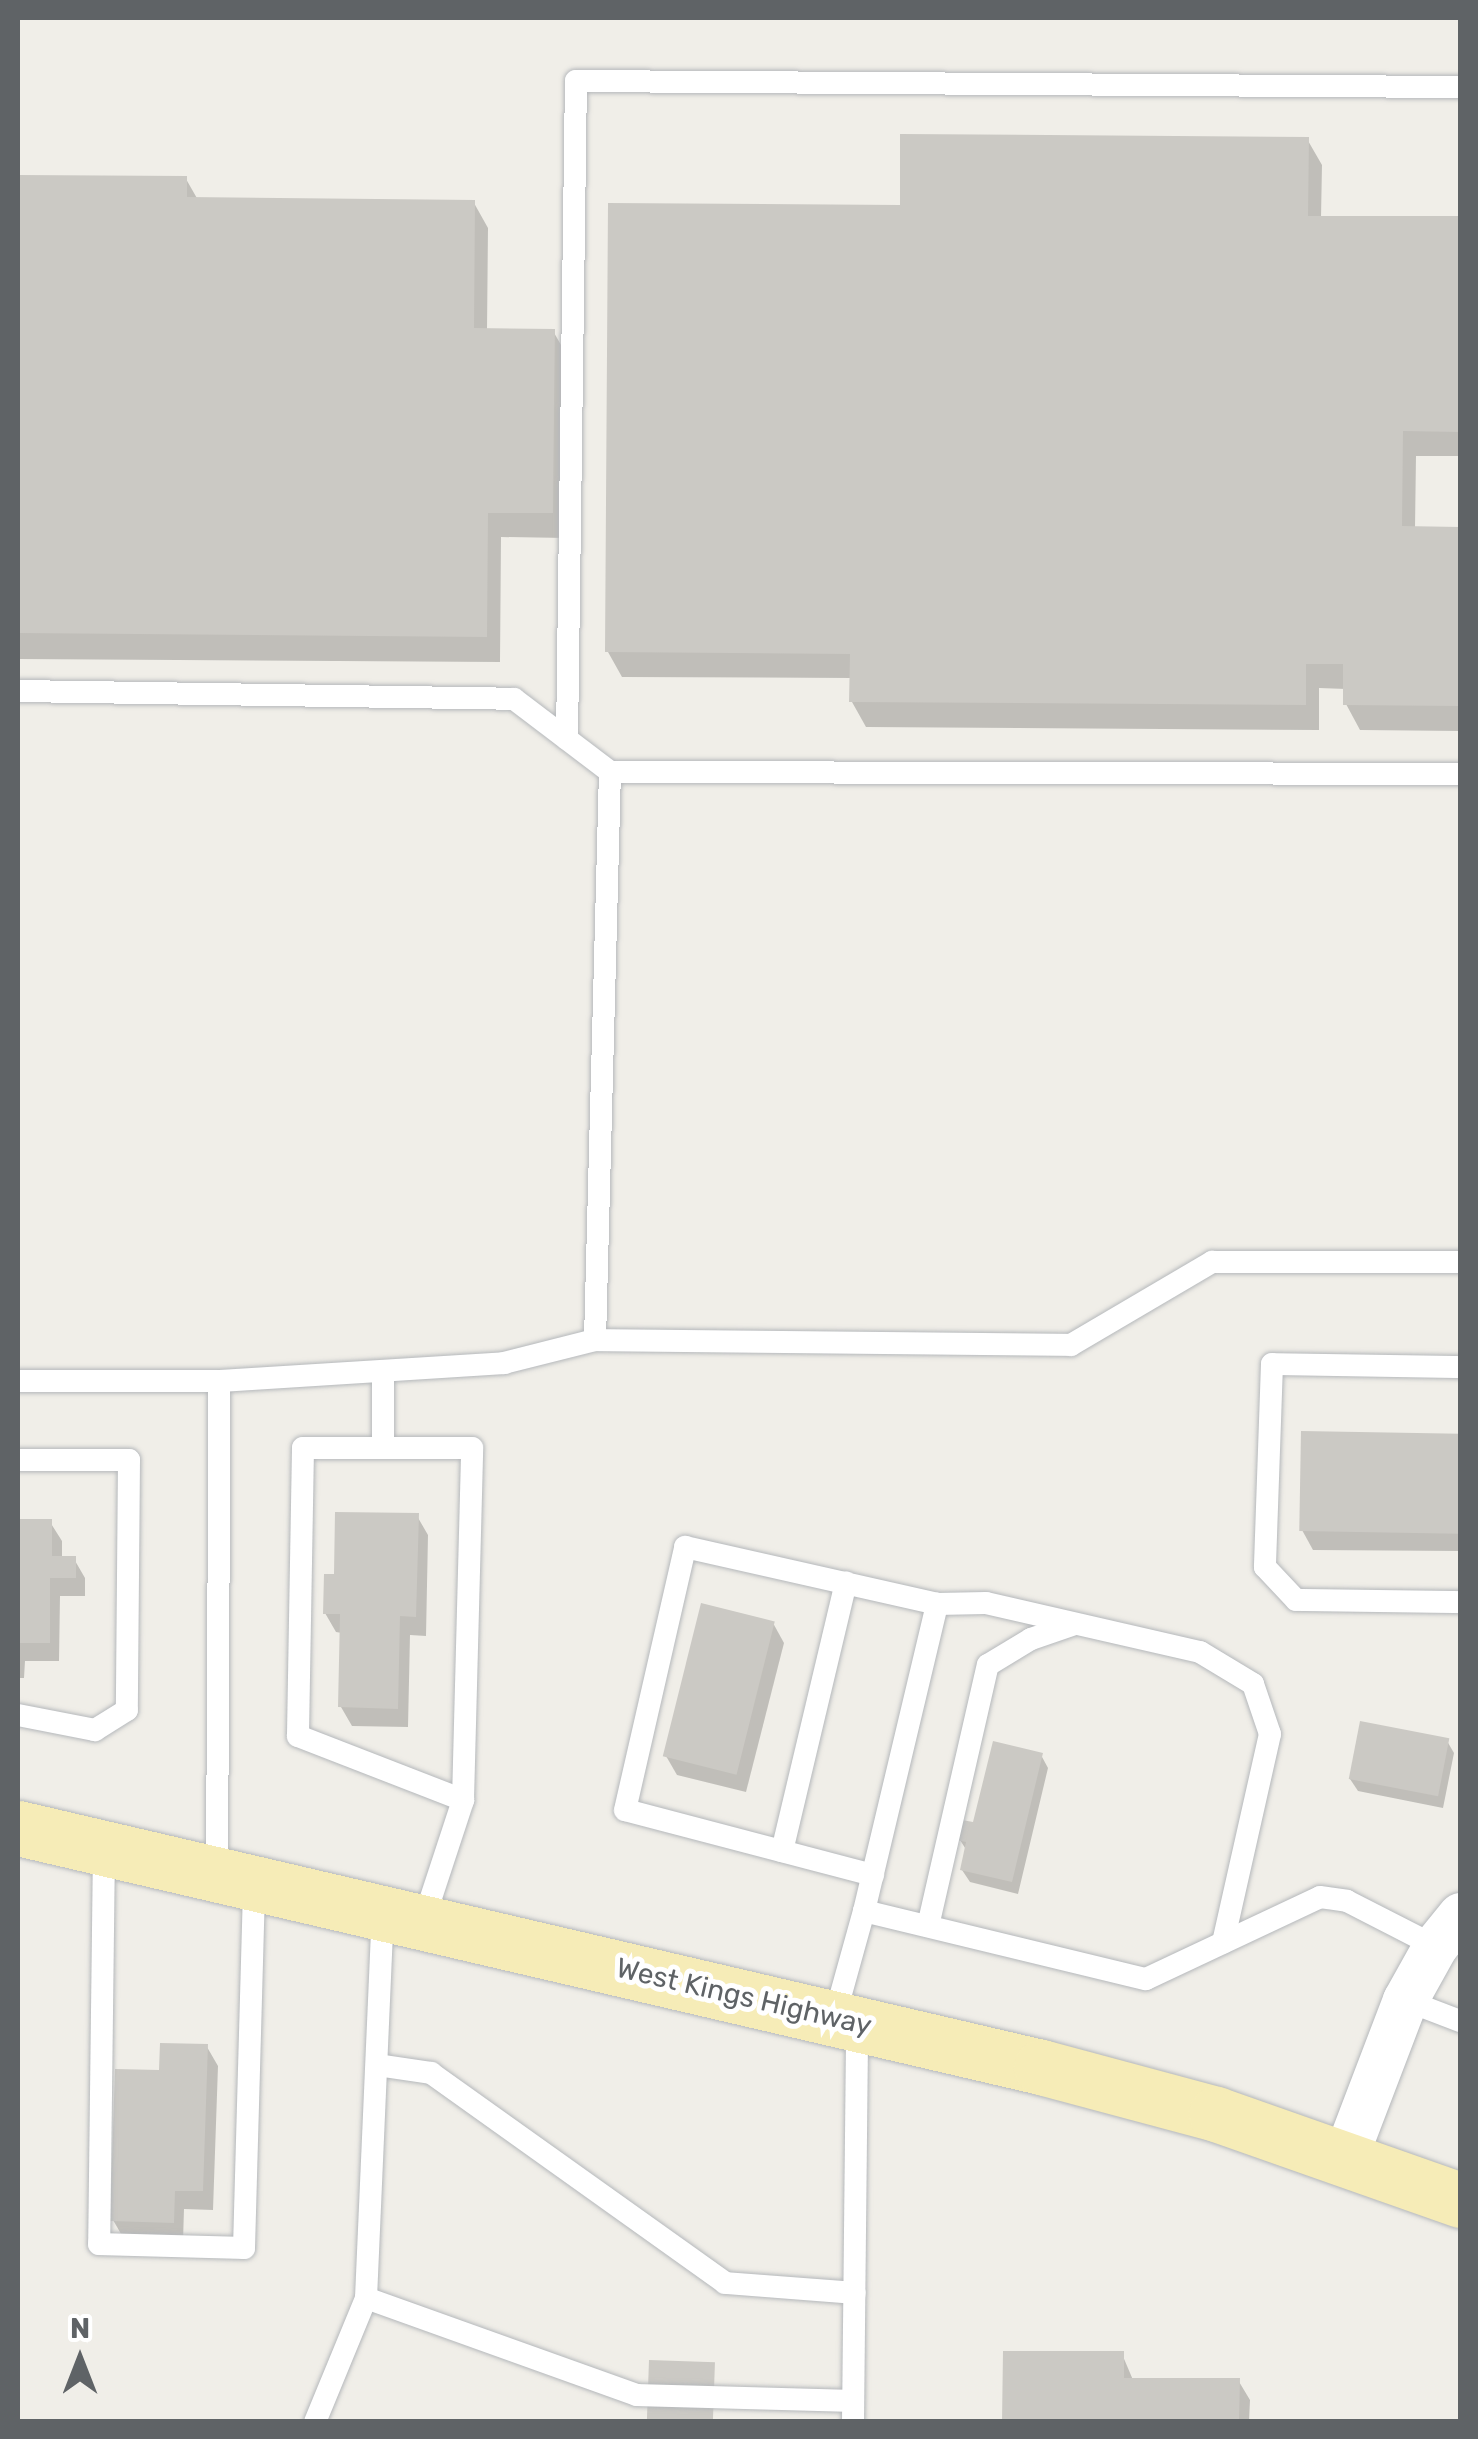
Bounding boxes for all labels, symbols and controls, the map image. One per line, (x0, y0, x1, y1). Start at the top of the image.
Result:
street label: West Kings Highway (613, 1951, 875, 2043)
north arrow (30, 2309, 130, 2409)
text: N (70, 2312, 90, 2345)

